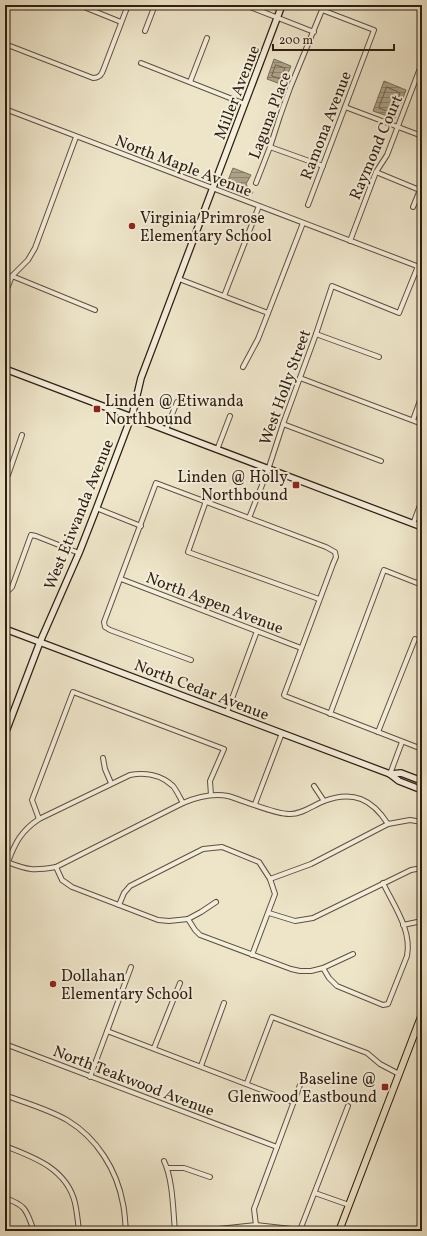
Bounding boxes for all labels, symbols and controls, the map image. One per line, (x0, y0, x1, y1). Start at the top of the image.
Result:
scale bar (273, 26, 394, 52)
text: 200 m (279, 33, 313, 49)
street label: Miller Avenue (210, 43, 266, 143)
street label: Ramona Avenue (296, 68, 358, 183)
street label: Laguna Place (244, 69, 298, 162)
street label: Raymond Court (345, 92, 409, 204)
street label: North Maple Avenue (112, 131, 255, 203)
place label: Virginia Primrose Elementary School (140, 208, 272, 248)
marker: Virginia Primrose Elementary School (127, 221, 137, 231)
street label: West Holly Street (255, 327, 317, 448)
place label: Linden @ Etiwanda Northbound (105, 391, 244, 431)
marker: Linden @ Etiwanda Northbound (92, 404, 102, 414)
street label: West Etiwanda Avenue (40, 436, 120, 593)
place label: Linden @ Holly Northbound (178, 467, 288, 507)
marker: Linden @ Holly Northbound (291, 480, 301, 490)
street label: North Aspen Avenue (142, 568, 286, 640)
street label: North Cedar Avenue (131, 655, 272, 727)
place label: Dollahan Elementary School (61, 966, 193, 1006)
marker: Dollahan Elementary School (48, 979, 58, 989)
street label: North Teakwood Avenue (49, 1041, 217, 1123)
place label: Baseline @ Glenwood Eastbound (228, 1069, 377, 1109)
marker: Baseline @ Glenwood Eastbound (380, 1082, 390, 1092)

